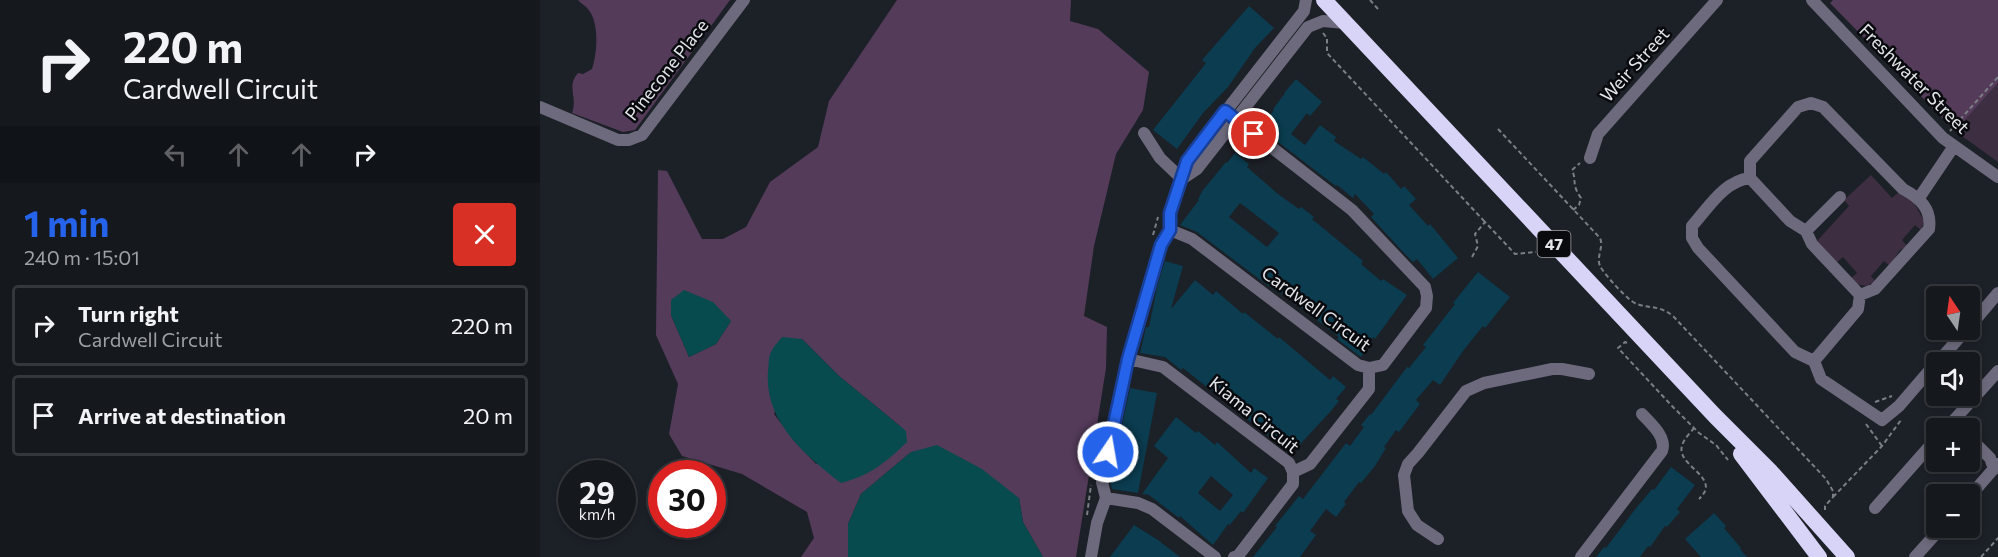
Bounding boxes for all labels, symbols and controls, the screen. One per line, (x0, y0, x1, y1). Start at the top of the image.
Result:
street label: Pinecone Place (620, 14, 713, 124)
street label: Freshwater Street (1855, 19, 1974, 138)
text: 220 m (123, 20, 243, 72)
street label: Weir Street (1595, 23, 1673, 106)
icon: right (24, 24, 102, 102)
text: Cardwell Circuit (123, 72, 318, 105)
pin (1228, 108, 1279, 159)
icon: arrive (1237, 117, 1270, 150)
icon: left (159, 138, 192, 171)
icon: ahead (222, 138, 255, 171)
icon: ahead (285, 138, 318, 171)
icon: right (348, 138, 381, 171)
text: 1 min (24, 200, 109, 244)
button: close (453, 203, 516, 266)
road number: 47 (1538, 231, 1570, 257)
text: 240 m · 15:01 (24, 245, 140, 269)
street label: Cardwell Circuit (1258, 261, 1376, 355)
north arrow (1926, 286, 1980, 340)
map controls (1926, 286, 1980, 538)
text: Turn right (78, 300, 179, 327)
icon: right (27, 309, 60, 342)
text: 220 m (451, 312, 513, 339)
text: Cardwell Circuit (78, 327, 222, 351)
button: sound (1926, 352, 1980, 406)
street label: Kiama Circuit (1205, 371, 1304, 457)
icon: arrive (27, 399, 60, 432)
text: Arrive at destination (78, 402, 286, 429)
text: 20 m (463, 402, 513, 429)
button: + (1926, 418, 1980, 472)
position arrow (1076, 420, 1140, 484)
speed limit sign: 30 (648, 460, 726, 538)
text: 29 (579, 473, 615, 510)
button: − (1926, 484, 1980, 538)
text: km/h (579, 505, 615, 523)

